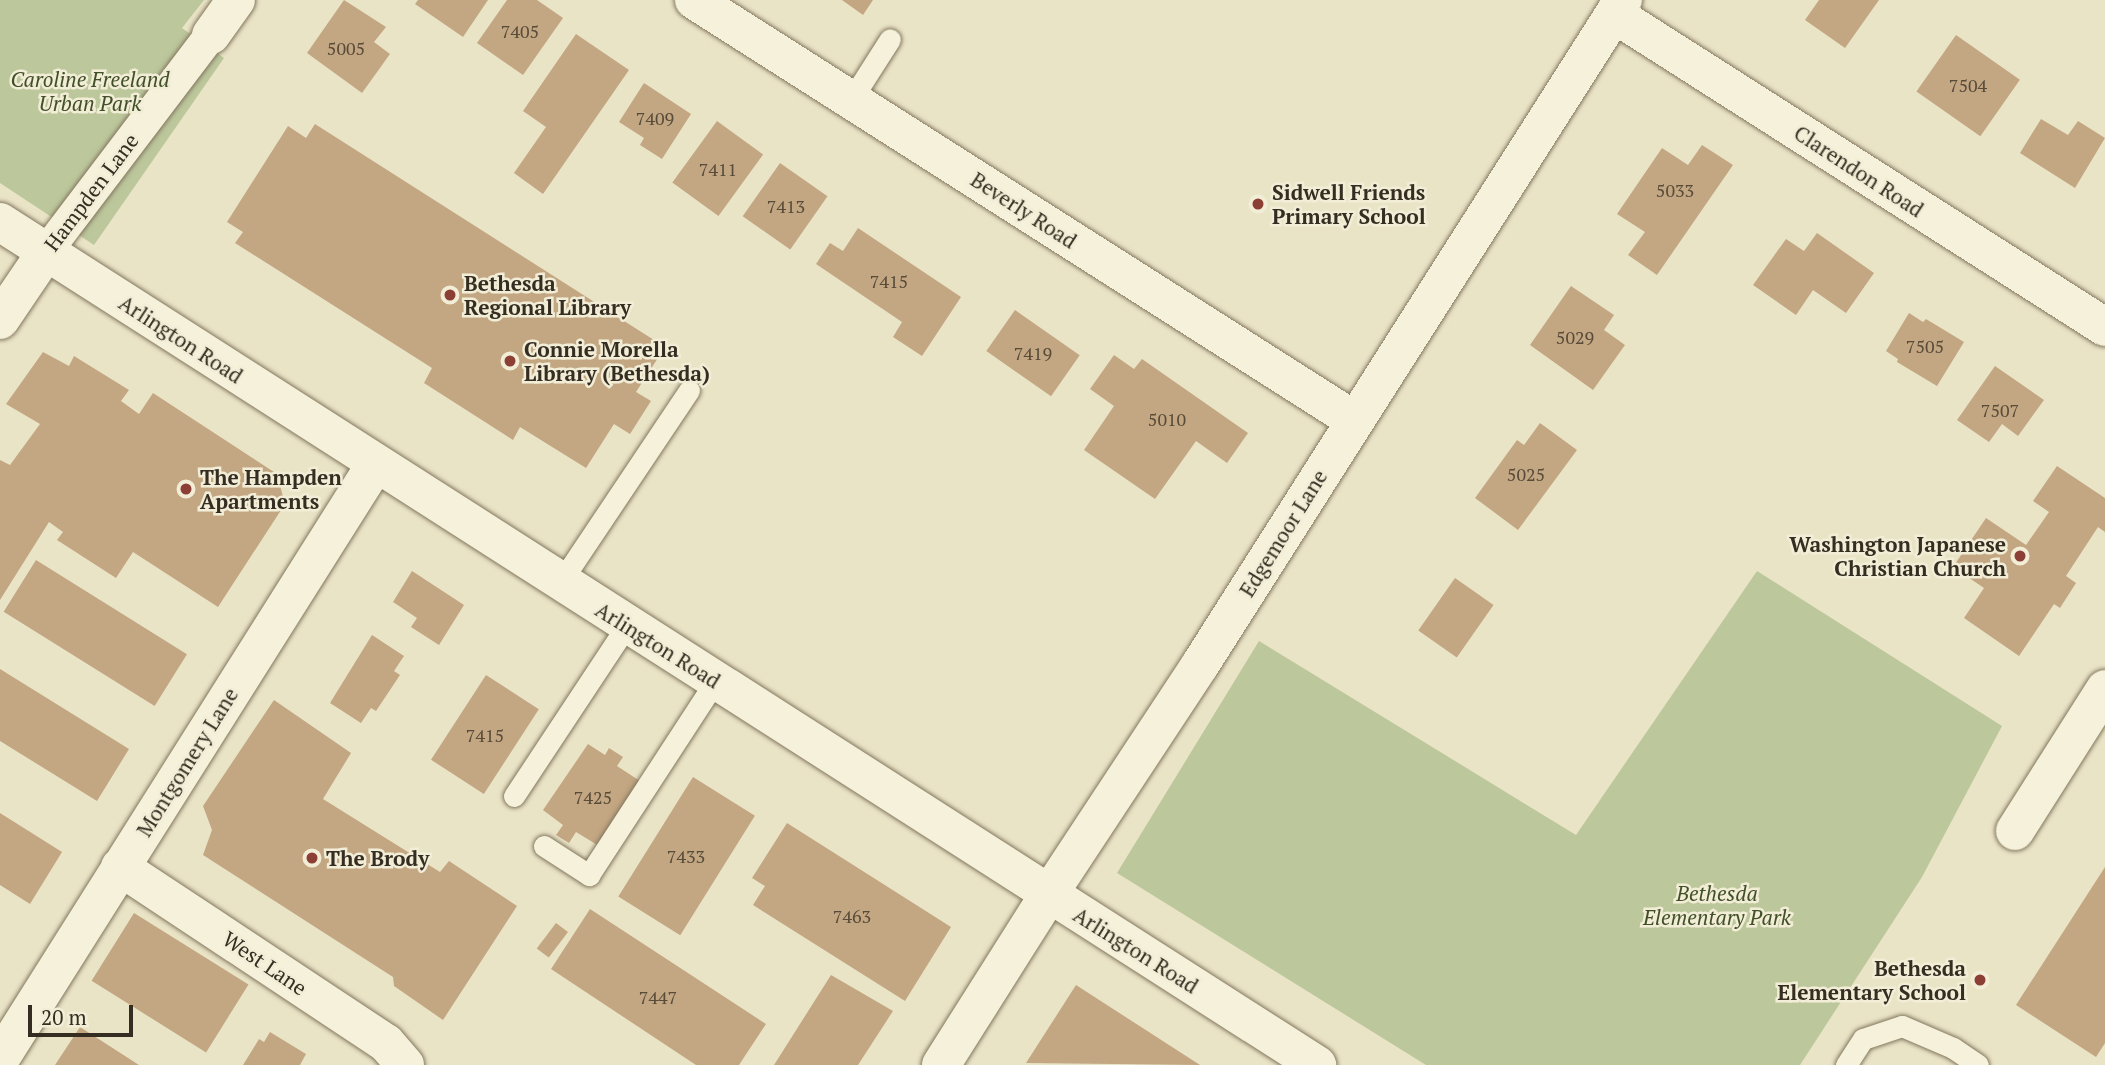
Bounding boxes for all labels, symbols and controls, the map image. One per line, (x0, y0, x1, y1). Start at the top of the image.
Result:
house number: 7405 (501, 20, 539, 42)
house number: 5005 (327, 37, 365, 59)
park label: Caroline Freeland Urban Park (10, 66, 170, 116)
house number: 7504 (1949, 74, 1987, 96)
house number: 7409 (636, 107, 674, 129)
street label: Clarendon Road (1790, 120, 1928, 222)
street label: Hampden Lane (39, 128, 143, 256)
house number: 7411 (699, 158, 737, 180)
street label: Beverly Road (966, 167, 1082, 253)
place label: Sidwell Friends Primary School (1272, 179, 1426, 229)
house number: 5033 (1656, 179, 1694, 201)
house number: 7413 (767, 195, 805, 217)
marker: Sidwell Friends Primary School (1250, 196, 1266, 212)
place label: Bethesda Regional Library (464, 270, 631, 320)
house number: 7415 (870, 270, 908, 292)
marker: Bethesda Regional Library (442, 287, 458, 303)
street label: Arlington Road (114, 290, 248, 388)
house number: 5029 (1556, 326, 1594, 348)
house number: 7505 (1906, 335, 1944, 357)
place label: Connie Morella Library (Bethesda) (524, 336, 710, 386)
house number: 7419 (1014, 342, 1052, 364)
marker: Connie Morella Library (Bethesda) (502, 353, 518, 369)
house number: 7507 (1981, 399, 2019, 421)
house number: 5010 (1148, 408, 1186, 430)
house number: 5025 (1507, 463, 1545, 485)
place label: The Hampden Apartments (200, 464, 342, 514)
street label: Edgemoor Lane (1234, 465, 1332, 601)
marker: The Hampden Apartments (178, 481, 194, 497)
place label: Washington Japanese Christian Church (1789, 531, 2006, 581)
marker: Washington Japanese Christian Church (2012, 548, 2028, 564)
street label: Arlington Road (591, 597, 725, 693)
street label: Montgomery Lane (131, 683, 243, 841)
house number: 7415 (466, 724, 504, 746)
house number: 7425 (574, 786, 612, 808)
place label: The Brody (326, 845, 429, 871)
house number: 7433 (667, 845, 705, 867)
marker: The Brody (304, 850, 320, 866)
park label: Bethesda Elementary Park (1643, 880, 1791, 930)
street label: Arlington Road (1069, 902, 1203, 998)
house number: 7463 (833, 905, 871, 927)
street label: West Lane (218, 926, 312, 1000)
place label: Bethesda Elementary School (1778, 955, 1966, 1005)
marker: Bethesda Elementary School (1972, 972, 1988, 988)
house number: 7447 (639, 986, 677, 1008)
scale bar (32, 992, 136, 1036)
text: 20 m (41, 1003, 87, 1031)

